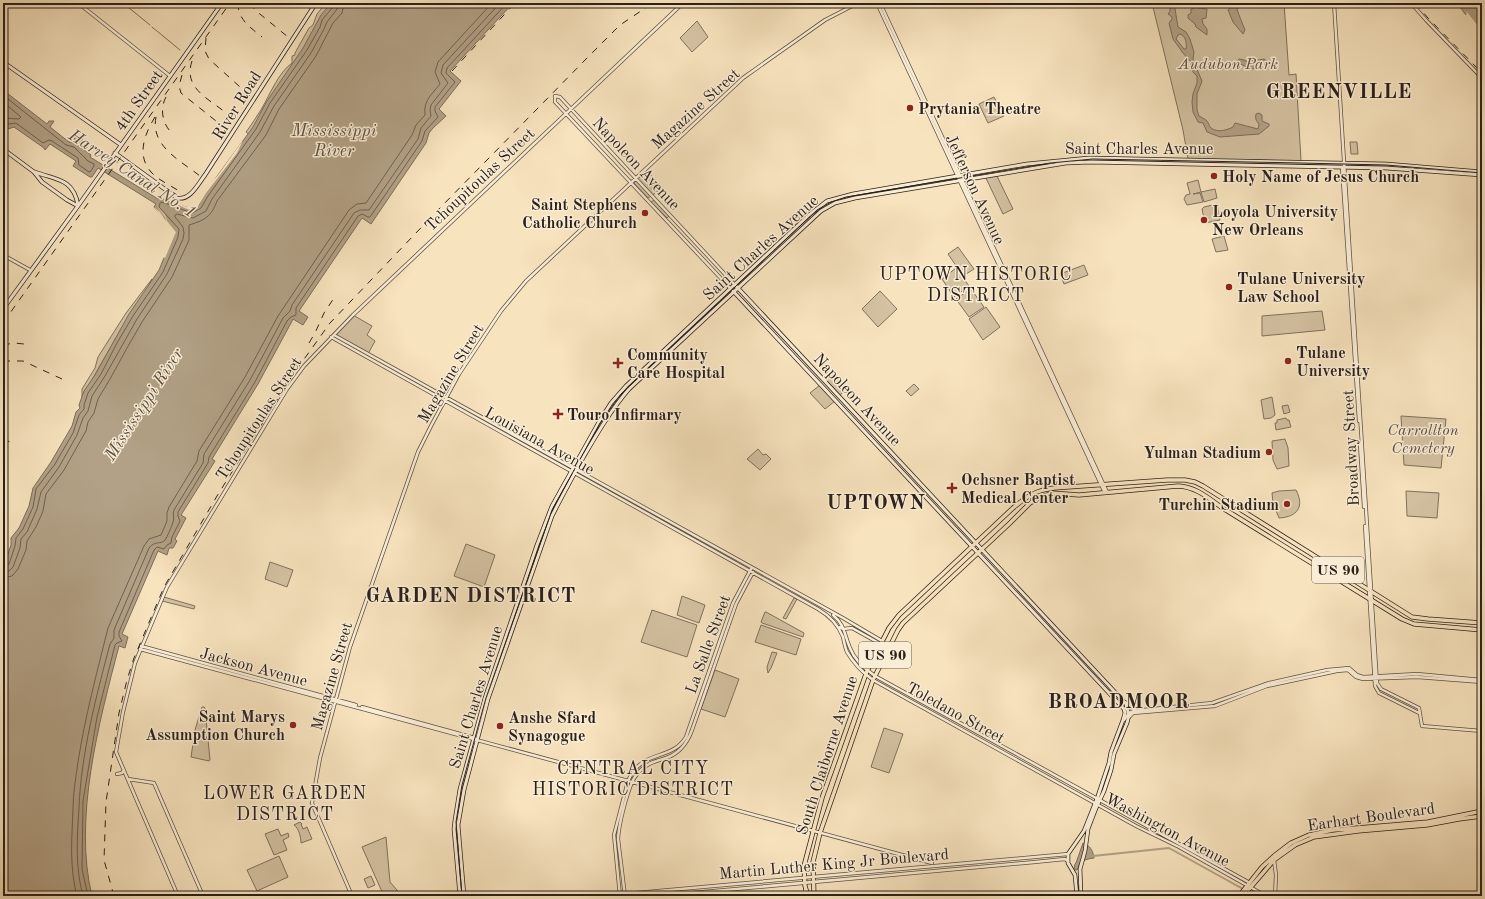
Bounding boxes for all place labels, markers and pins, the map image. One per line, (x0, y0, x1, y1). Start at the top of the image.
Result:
place label: Prytania Theatre (918, 102, 1041, 118)
marker: Prytania Theatre (905, 103, 915, 113)
place label: Holy Name of Jesus Church (1222, 170, 1419, 186)
marker: Holy Name of Jesus Church (1209, 171, 1219, 181)
place label: Saint Stephens Catholic Church (522, 198, 637, 232)
place label: Loyola University New Orleans (1212, 205, 1338, 239)
marker: Saint Stephens Catholic Church (640, 208, 650, 218)
marker: Loyola University New Orleans (1199, 215, 1209, 225)
place label: Tulane University Law School (1237, 272, 1365, 306)
marker: Tulane University Law School (1224, 282, 1234, 292)
place label: Tulane University (1296, 346, 1370, 380)
place label: Community Care Hospital (627, 348, 725, 382)
marker: Tulane University (1283, 356, 1293, 366)
marker: Community Care Hospital (612, 357, 624, 369)
marker: Touro Infirmary (552, 408, 564, 420)
place label: Touro Infirmary (567, 408, 682, 424)
place label: Yulman Stadium (1144, 446, 1261, 462)
marker: Yulman Stadium (1264, 447, 1274, 457)
place label: Ochsner Baptist Medical Center (961, 473, 1075, 507)
marker: Ochsner Baptist Medical Center (946, 482, 958, 494)
place label: Turchin Stadium (1158, 498, 1279, 514)
marker: Turchin Stadium (1282, 499, 1292, 509)
place label: Saint Marys Assumption Church (145, 710, 285, 744)
place label: Anshe Sfard Synagogue (508, 711, 596, 745)
marker: Saint Marys Assumption Church (288, 720, 298, 730)
marker: Anshe Sfard Synagogue (495, 721, 505, 731)

